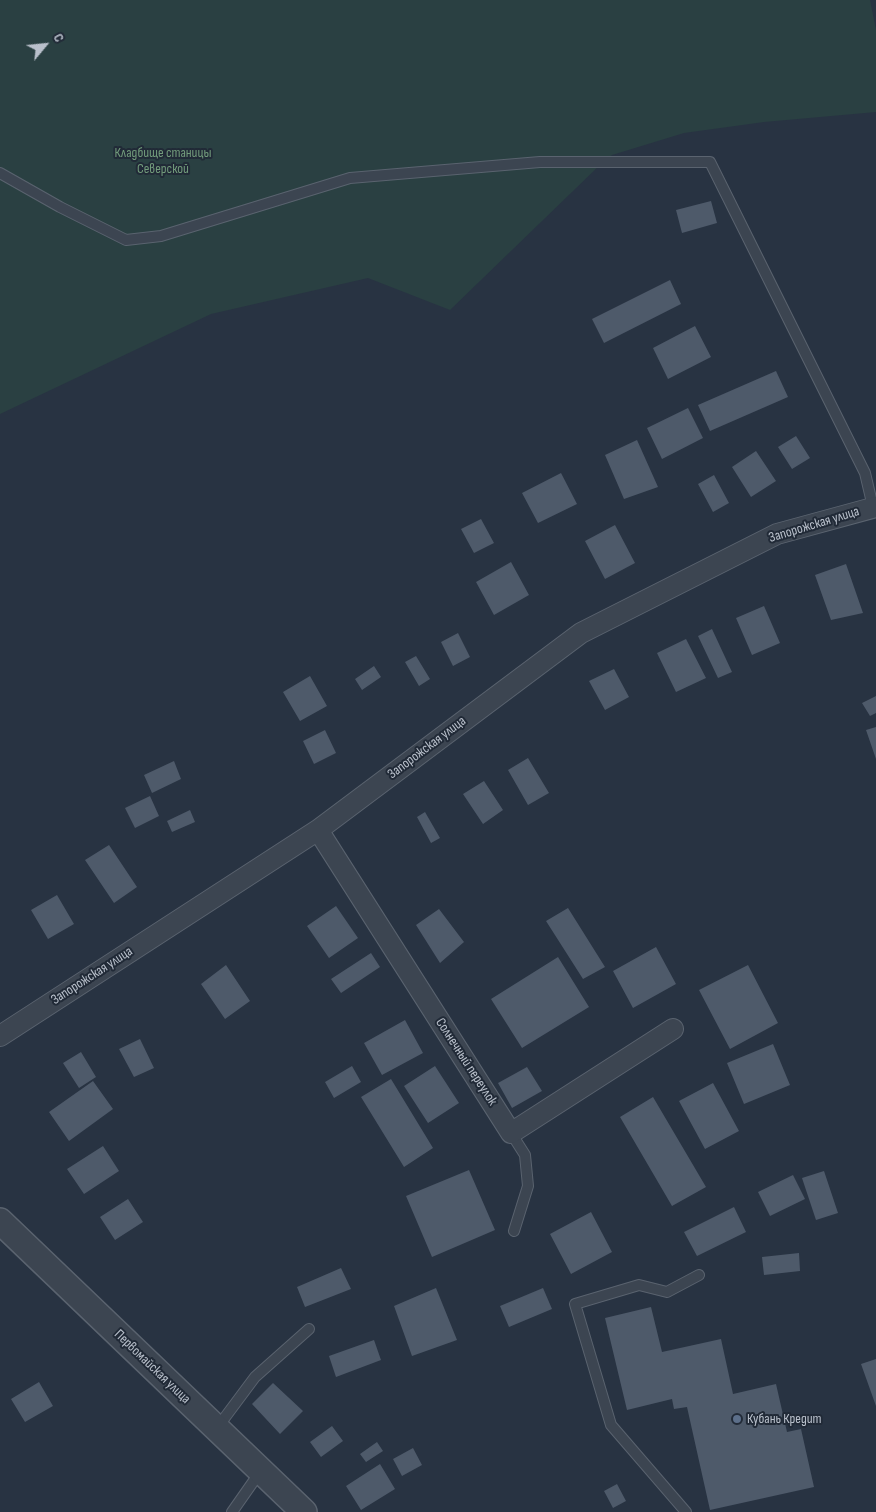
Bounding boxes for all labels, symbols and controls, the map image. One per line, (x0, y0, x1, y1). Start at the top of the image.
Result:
north arrow (20, 20, 70, 70)
text: С (49, 31, 68, 45)
park label: Кладбище станицы Северской (115, 145, 211, 178)
street label: Запорожская улица (767, 503, 861, 547)
street label: Запорожская улица (385, 713, 469, 783)
street label: Запорожская улица (48, 943, 136, 1009)
street label: Солнечный переулок (431, 1015, 501, 1109)
street label: Первомайская улица (110, 1326, 194, 1408)
place label: Кубань Кредит (747, 1411, 822, 1427)
marker: Кубань Кредит (731, 1413, 743, 1425)

